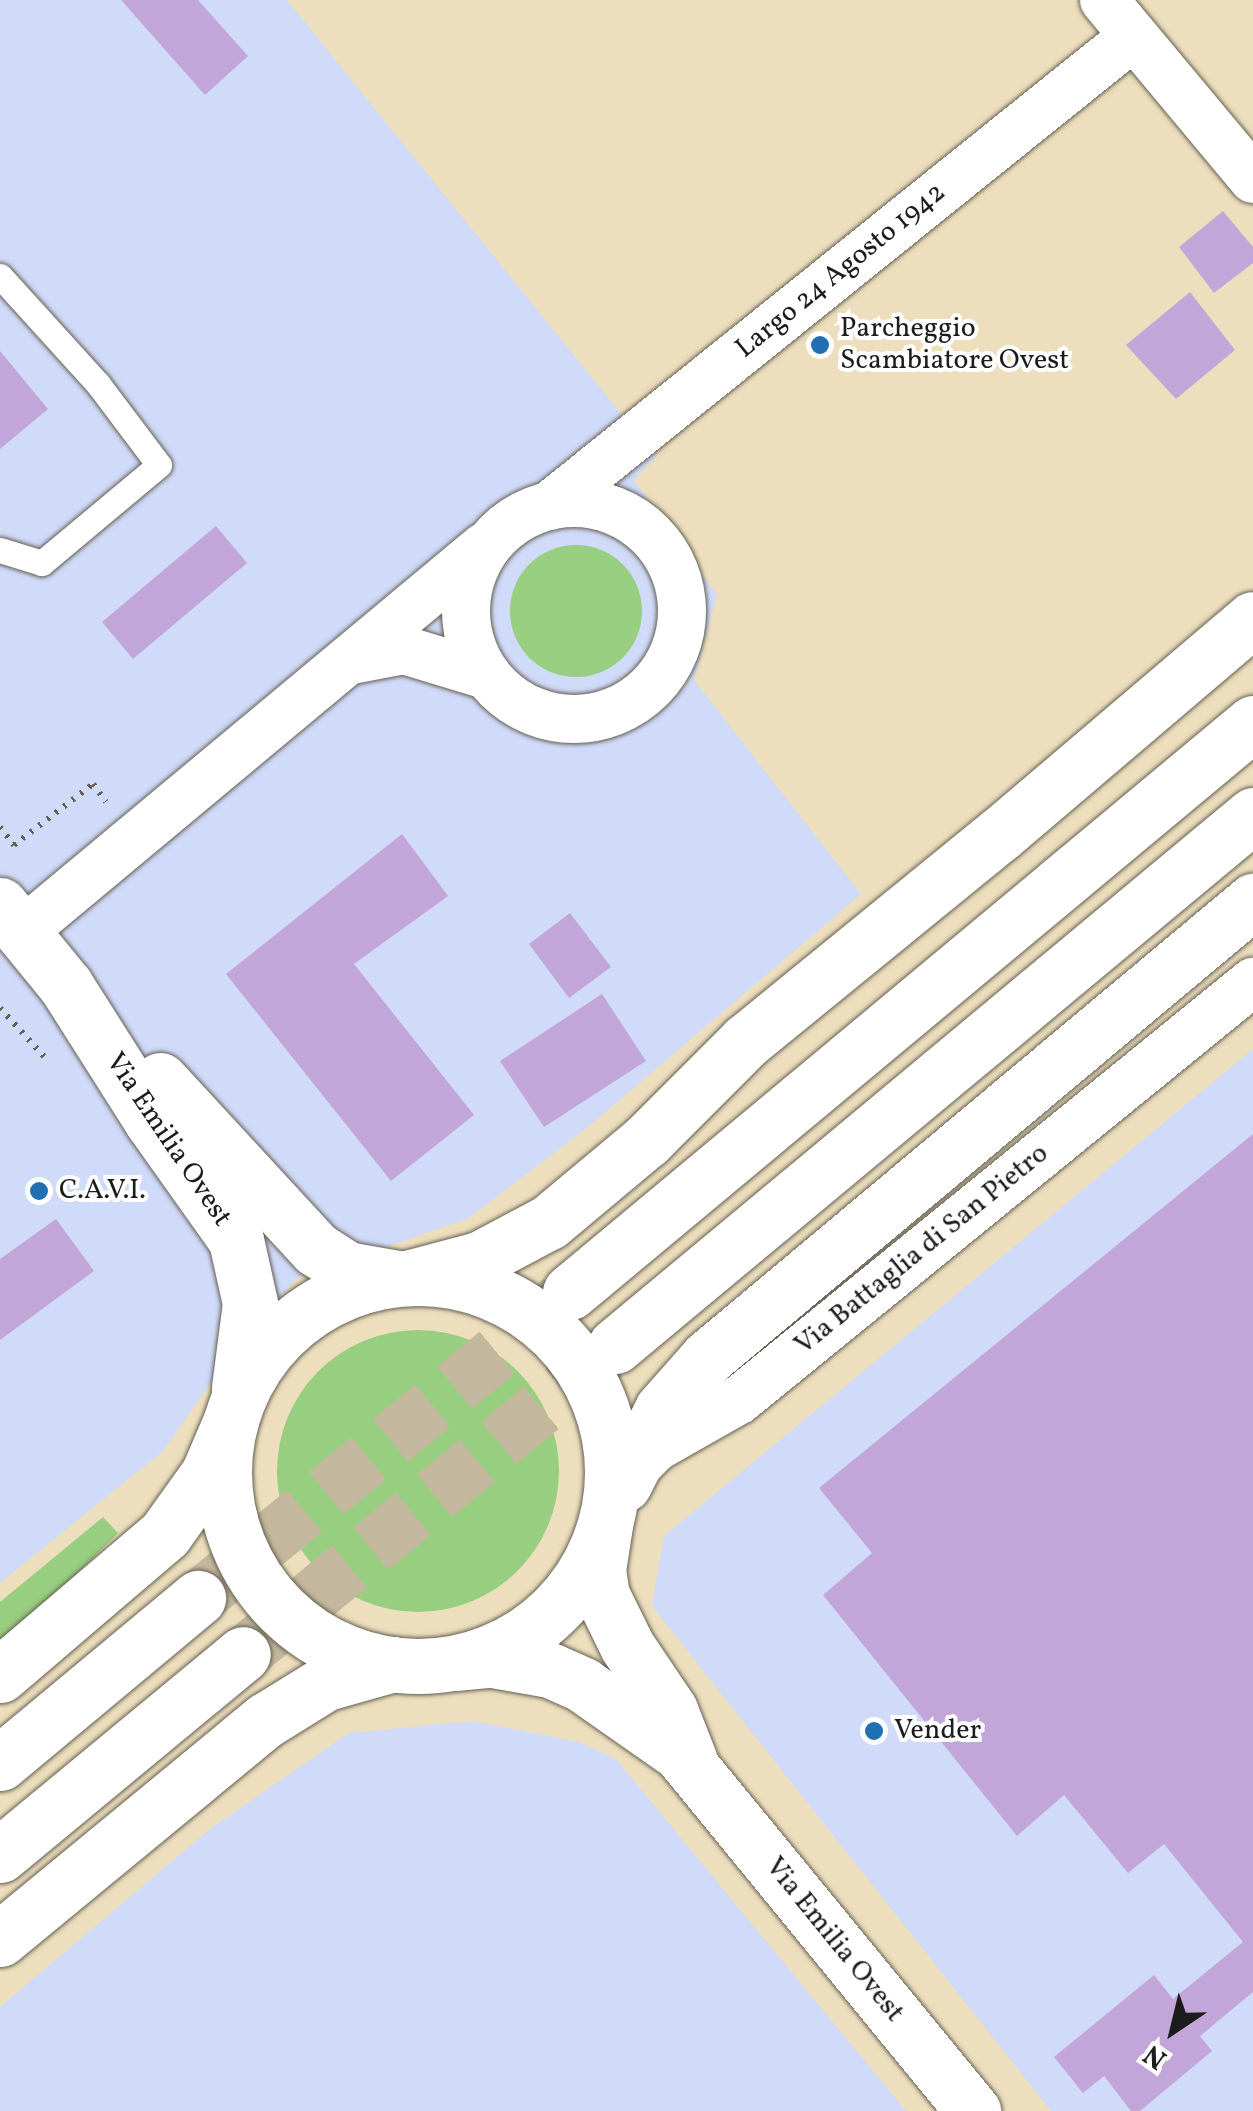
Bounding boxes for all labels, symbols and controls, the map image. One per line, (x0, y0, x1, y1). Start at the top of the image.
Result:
street label: Largo 24 Agosto 1942 (729, 176, 953, 366)
place label: Parcheggio Scambiatore Ovest (840, 312, 1069, 378)
marker: Parcheggio Scambiatore Ovest (809, 334, 831, 356)
street label: Via Emilia Ovest (98, 1047, 238, 1233)
street label: Via Battaglia di San Pietro (788, 1137, 1056, 1363)
place label: C.A.V.I. (59, 1174, 146, 1208)
marker: C.A.V.I. (28, 1180, 50, 1202)
place label: Vender (894, 1714, 981, 1748)
marker: Vender (863, 1720, 885, 1742)
street label: Via Emilia Ovest (757, 1851, 911, 2029)
north arrow (1123, 1981, 1223, 2081)
text: N (1136, 2034, 1175, 2078)

